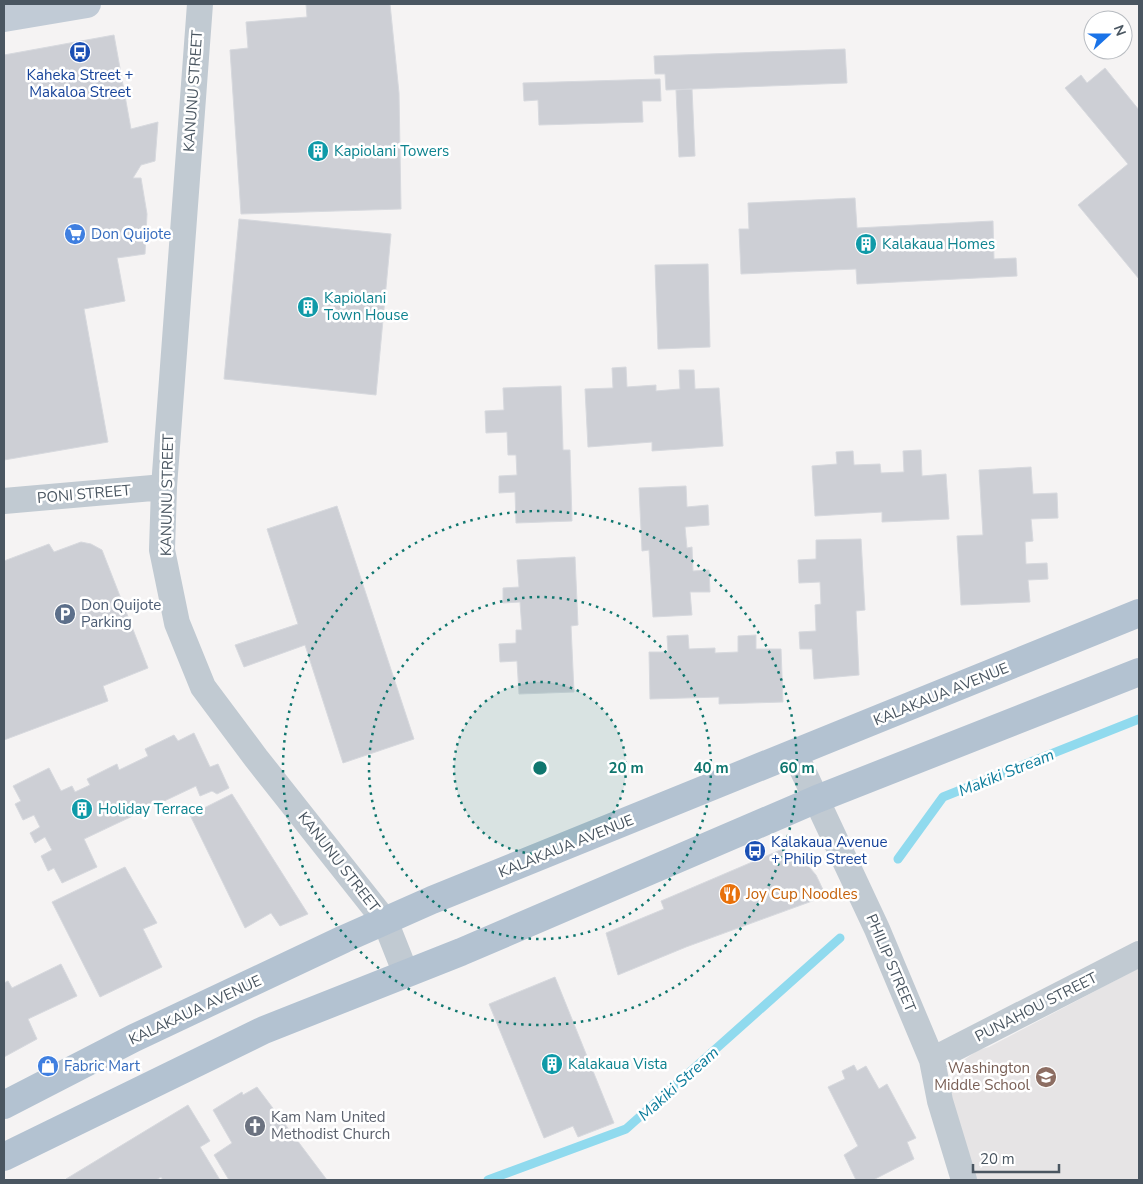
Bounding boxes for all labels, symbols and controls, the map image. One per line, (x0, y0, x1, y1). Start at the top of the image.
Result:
north arrow (1083, 10, 1133, 60)
text: N (1109, 22, 1130, 39)
street label: KANUNU STREET (179, 29, 207, 153)
bus stop icon: Kaheka Street + Makaloa Street (68, 40, 92, 64)
place label: Kaheka Street + Makaloa Street (27, 65, 133, 102)
building icon: Kapiolani Towers (306, 139, 330, 163)
place label: Kapiolani Towers (334, 141, 449, 161)
supermarket icon: Don Quijote (63, 222, 87, 246)
place label: Don Quijote (91, 224, 171, 244)
building icon: Kalakaua Homes (854, 232, 878, 256)
place label: Kalakaua Homes (882, 234, 995, 254)
place label: Kapiolani Town House (324, 288, 408, 325)
building icon: Kapiolani Town House (296, 295, 320, 319)
street label: KANUNU STREET (156, 434, 178, 556)
street label: PONI STREET (36, 480, 132, 508)
place label: Don Quijote Parking (81, 595, 161, 632)
parking icon: Don Quijote Parking (53, 602, 77, 626)
street label: KALAKAUA AVENUE (870, 658, 1012, 730)
water label: Makiki Stream (955, 744, 1058, 802)
text: 20 m (608, 758, 644, 778)
text: 40 m (693, 758, 729, 778)
text: 60 m (779, 758, 815, 778)
centre of rings (531, 759, 549, 777)
building icon: Holiday Terrace (70, 797, 94, 821)
place label: Holiday Terrace (98, 799, 203, 819)
street label: KANUNU STREET (294, 808, 384, 916)
street label: KALAKAUA AVENUE (495, 810, 637, 882)
place label: Kalakaua Avenue + Philip Street (771, 832, 887, 869)
bus stop icon: Kalakaua Avenue + Philip Street (743, 839, 767, 863)
restaurant icon: Joy Cup Noodles (718, 882, 742, 906)
place label: Joy Cup Noodles (745, 884, 858, 904)
street label: PHILIP STREET (861, 911, 921, 1015)
street label: PUNAHOU STREET (972, 968, 1100, 1046)
street label: KALAKAUA AVENUE (125, 970, 265, 1050)
water label: Makiki Stream (634, 1042, 724, 1126)
building icon: Kalakaua Vista (540, 1052, 564, 1076)
shop icon: Fabric Mart (36, 1054, 60, 1078)
place label: Kalakaua Vista (568, 1054, 667, 1074)
place label: Fabric Mart (64, 1056, 141, 1076)
place label: Washington Middle School (934, 1058, 1031, 1095)
school or university icon: Washington Middle School (1034, 1065, 1058, 1089)
place label: Kam Nam United Methodist Church (271, 1107, 390, 1144)
church icon: Kam Nam United Methodist Church (243, 1114, 267, 1138)
scale bar (973, 1142, 1059, 1174)
text: 20 m (980, 1149, 1015, 1169)

